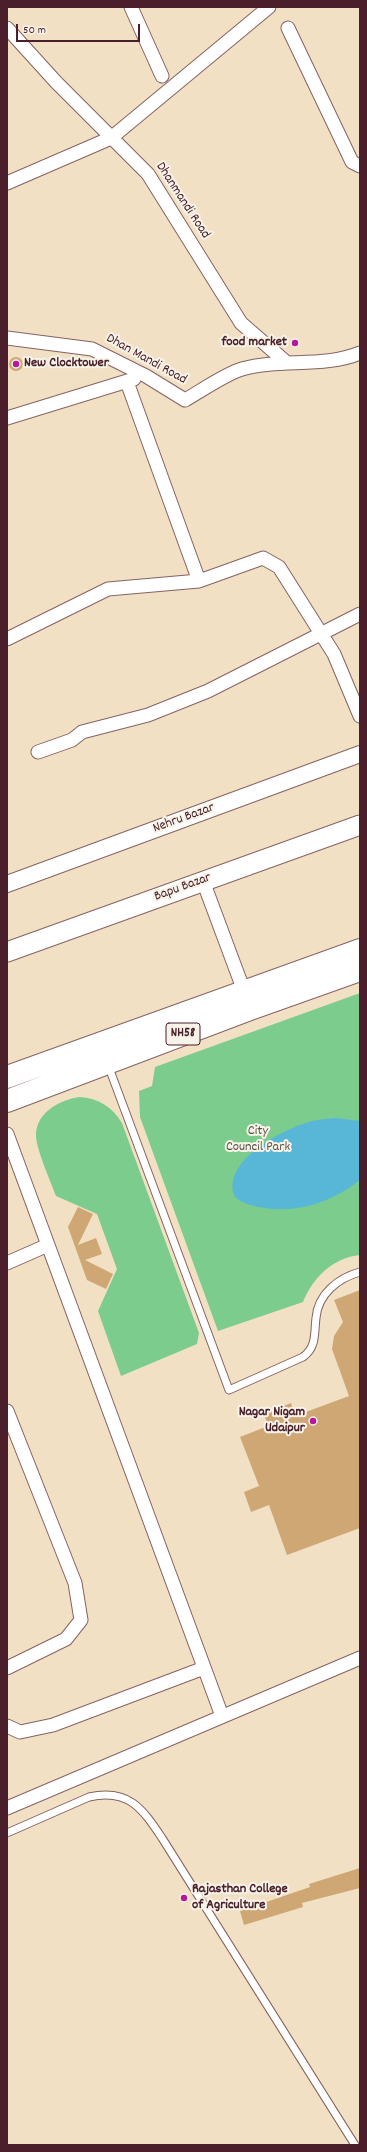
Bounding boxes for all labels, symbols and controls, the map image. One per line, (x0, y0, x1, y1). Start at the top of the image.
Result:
scale bar (18, 16, 142, 42)
text: 50 m (23, 22, 46, 39)
street label: Dhanmandi Road (151, 160, 213, 242)
street label: Dhan Mandi Road (103, 331, 189, 389)
place label: food market (221, 335, 287, 351)
marker: food market (290, 338, 300, 348)
place label: New Clocktower (24, 356, 109, 372)
marker: New Clocktower (11, 359, 21, 369)
street label: Nehru Bazar (151, 800, 217, 838)
street label: Bapu Bazar (152, 870, 214, 906)
road number: NH58 (166, 1023, 200, 1045)
park label: City Council Park (226, 1124, 290, 1156)
place label: Nagar Nigam Udaipur (239, 1405, 305, 1438)
marker: Nagar Nigam Udaipur (308, 1416, 318, 1426)
place label: Rajasthan College of Agriculture (192, 1882, 288, 1914)
marker: Rajasthan College of Agriculture (179, 1893, 189, 1903)

